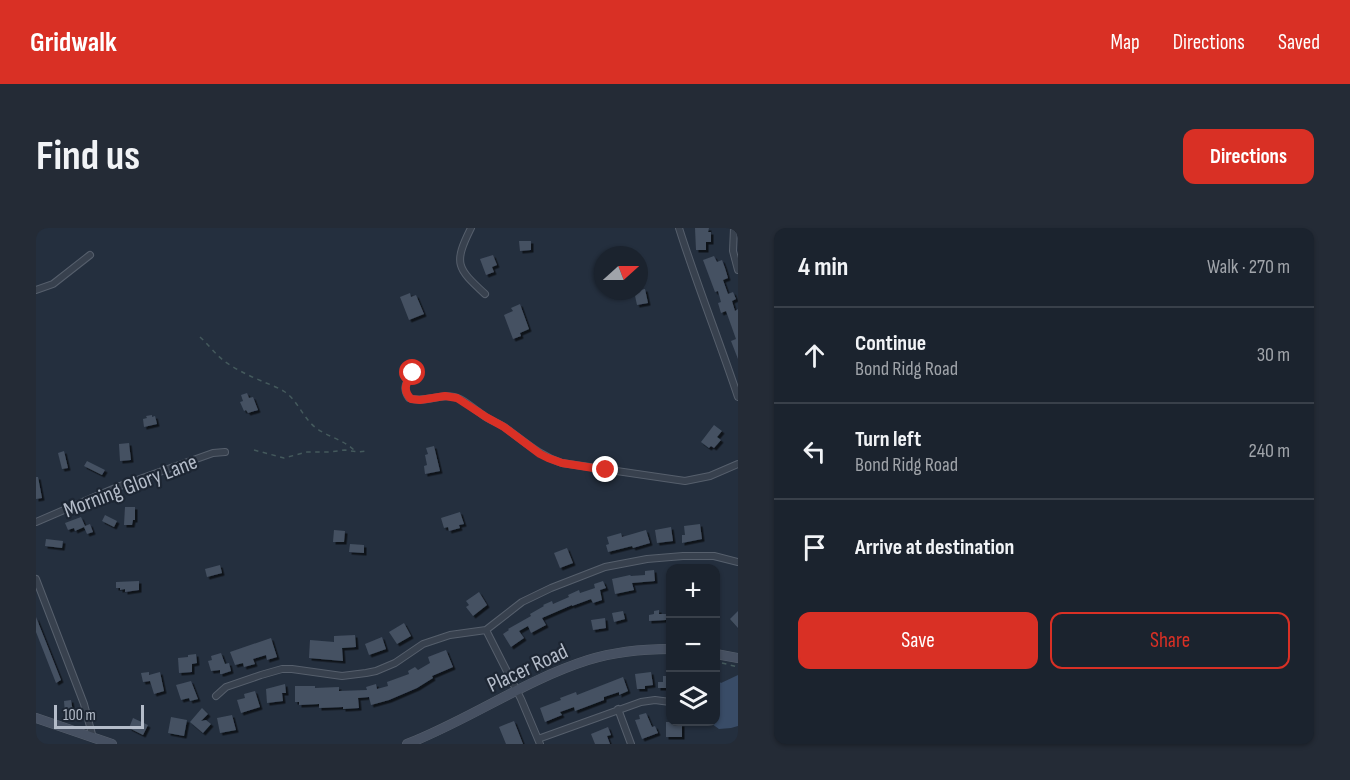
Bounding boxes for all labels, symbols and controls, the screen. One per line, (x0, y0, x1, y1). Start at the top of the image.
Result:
text: Gridwalk (30, 26, 117, 59)
text: Map (1110, 30, 1140, 55)
text: Directions (1173, 30, 1245, 55)
text: Saved (1278, 30, 1320, 55)
button: Directions (1183, 129, 1314, 184)
text: Find us (36, 131, 140, 182)
north arrow (594, 246, 648, 300)
text: 4 min (798, 252, 848, 283)
text: Walk · 270 m (1207, 255, 1290, 279)
text: Continue (855, 330, 926, 357)
icon: ahead (798, 339, 831, 372)
text: 30 m (1257, 343, 1290, 367)
text: Bond Ridg Road (855, 357, 958, 381)
route start (399, 359, 425, 385)
text: Turn left (855, 426, 921, 453)
icon: left (798, 435, 831, 468)
text: 240 m (1249, 439, 1290, 463)
street label: Morning Glory Lane (60, 448, 201, 524)
text: Bond Ridg Road (855, 453, 958, 477)
route end (592, 456, 618, 482)
icon: arrive (798, 531, 831, 564)
text: Arrive at destination (855, 534, 1014, 561)
map controls (666, 564, 720, 726)
button: + (666, 564, 720, 618)
button: Save (798, 612, 1038, 669)
button: Share (1050, 612, 1290, 669)
button: − (666, 618, 720, 672)
street label: Placer Road (483, 638, 572, 699)
button: layers (666, 672, 720, 726)
scale bar (54, 702, 144, 730)
text: 100 m (63, 706, 96, 725)

